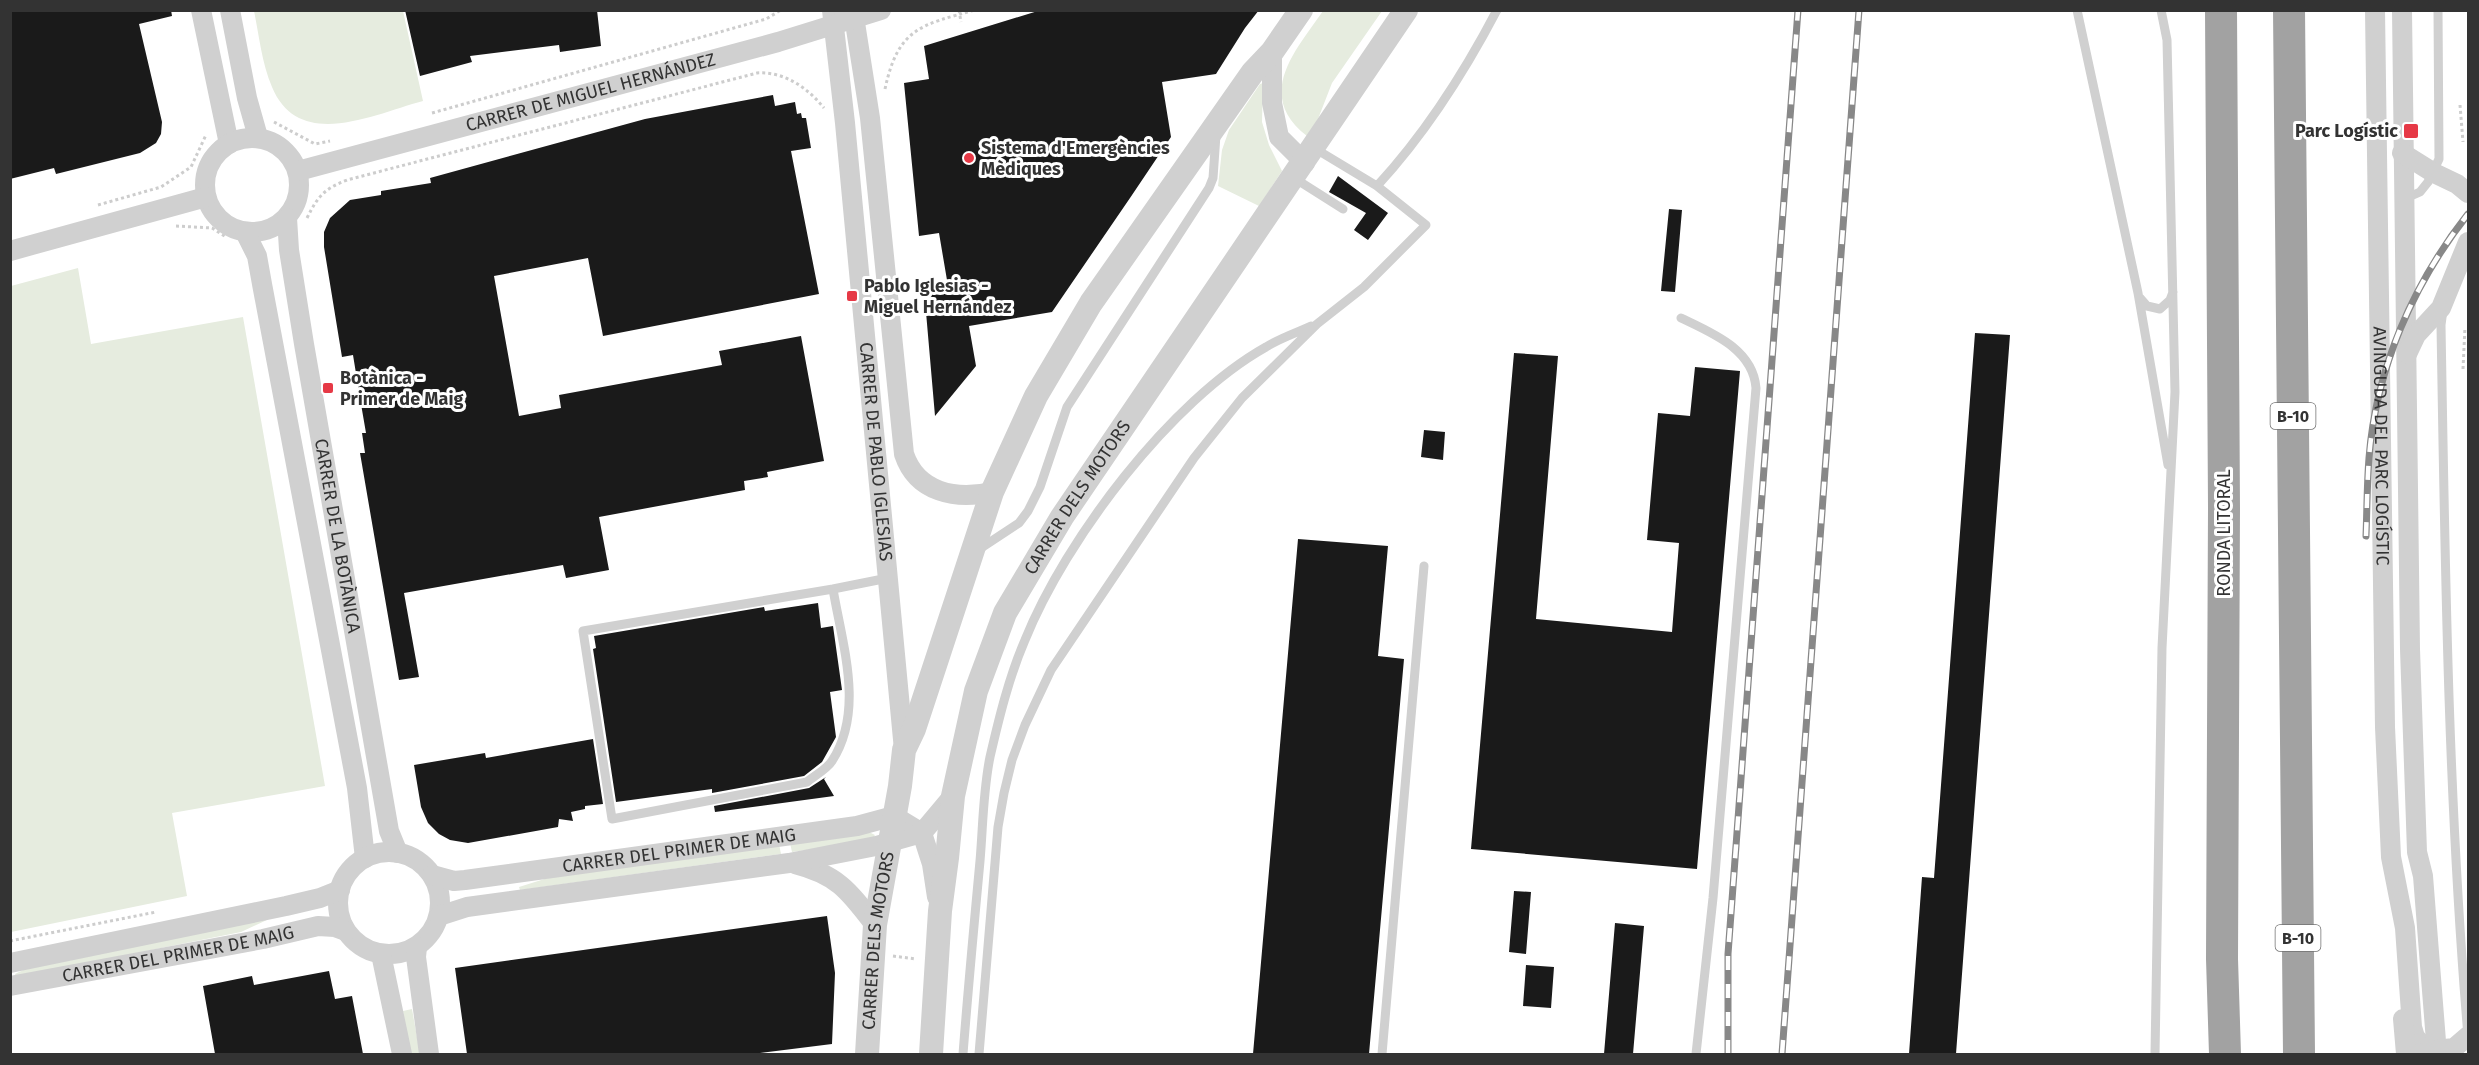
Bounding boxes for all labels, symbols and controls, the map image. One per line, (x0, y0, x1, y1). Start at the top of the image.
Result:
street label: CARRER DE MIGUEL HERNÁNDEZ (463, 48, 718, 136)
place label: Parc Logístic (2295, 120, 2398, 142)
marker: Parc Logístic (2402, 122, 2420, 140)
place label: Sistema d'Emergències Mèdiques (981, 137, 1170, 180)
marker: Sistema d'Emergències Mèdiques (962, 151, 976, 165)
place label: Pablo Iglesias - Miguel Hernández (864, 275, 1011, 318)
marker: Pablo Iglesias - Miguel Hernández (845, 289, 859, 303)
street label: AVINGUDA DEL PARC LOGÍSTIC (2368, 326, 2394, 566)
street label: CARRER DE PABLO IGLESIAS (855, 341, 897, 563)
place label: Botànica - Primer de Maig (340, 367, 463, 410)
marker: Botànica - Primer de Maig (321, 381, 335, 395)
road number: B-10 (2270, 403, 2316, 429)
street label: CARRER DELS MOTORS (1019, 416, 1135, 579)
street label: CARRER DE LA BOTÀNICA (310, 437, 365, 636)
street label: RONDA LITORAL (2213, 469, 2235, 597)
street label: CARRER DEL PRIMER DE MAIG (561, 824, 797, 877)
street label: CARRER DELS MOTORS (858, 850, 899, 1030)
street label: CARRER DEL PRIMER DE MAIG (60, 921, 296, 987)
road number: B-10 (2276, 925, 2320, 951)

